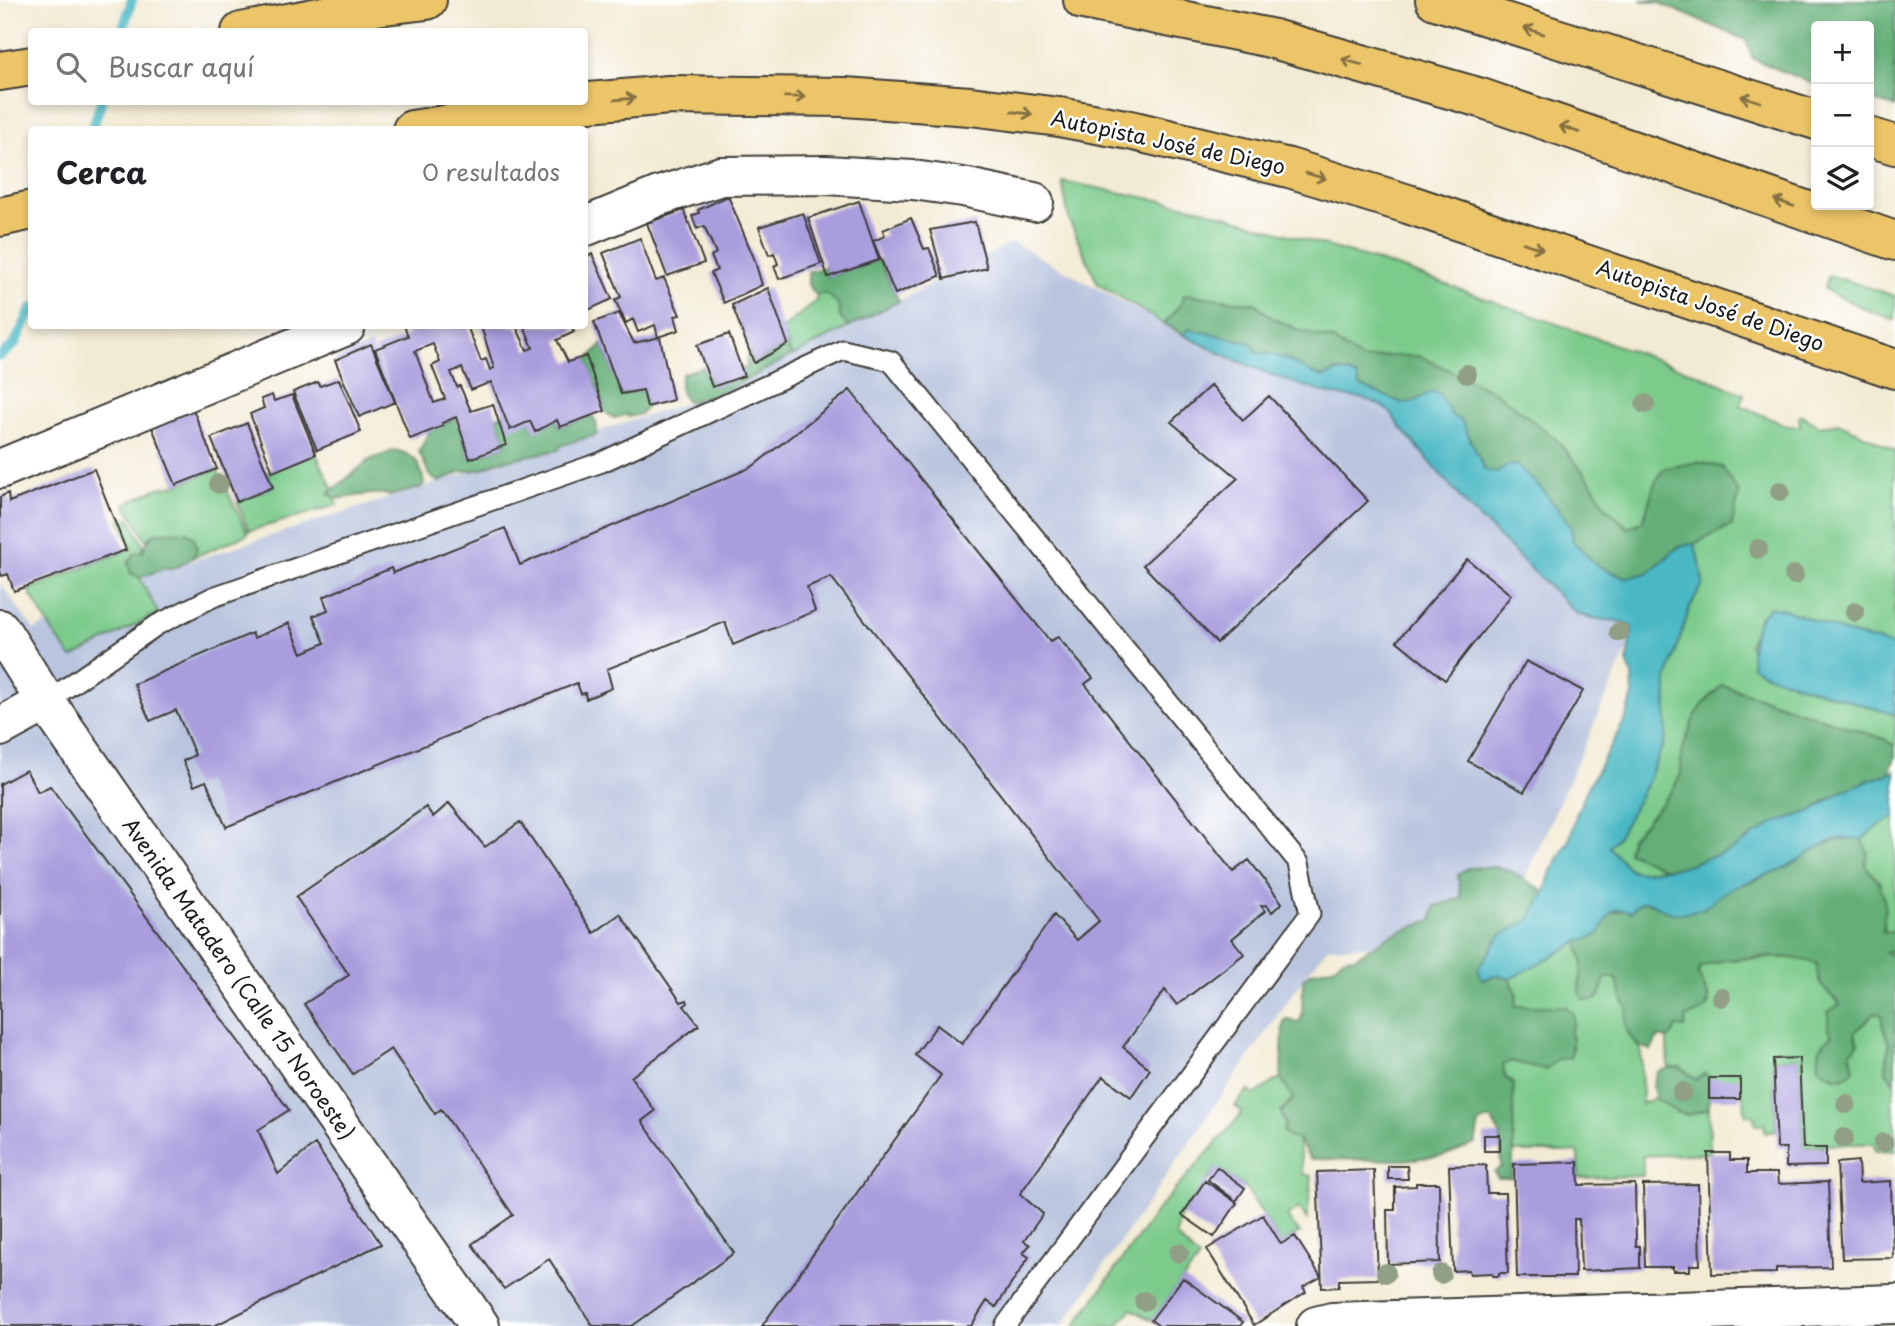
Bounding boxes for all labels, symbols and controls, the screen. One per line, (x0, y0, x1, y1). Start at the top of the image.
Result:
map controls (1811, 21, 1874, 210)
button: + (1811, 21, 1874, 84)
one-way arrow (1523, 24, 1545, 37)
search box (28, 28, 588, 105)
text: Buscar aquí (108, 47, 254, 86)
icon: search (52, 48, 90, 86)
one-way arrow (1341, 54, 1363, 67)
button: − (1811, 84, 1874, 147)
one-way arrow (784, 90, 807, 104)
one-way arrow (613, 92, 635, 105)
one-way arrow (1740, 92, 1762, 105)
street label: Autopista José de Diego (1048, 101, 1289, 182)
one-way arrow (1010, 106, 1033, 119)
one-way arrow (1559, 122, 1581, 134)
button: layers (1811, 147, 1874, 210)
text: Cerca (56, 149, 147, 194)
text: 0 resultados (422, 154, 560, 189)
one-way arrow (1305, 171, 1327, 184)
one-way arrow (1774, 196, 1796, 208)
one-way arrow (1521, 241, 1543, 253)
street label: Autopista José de Diego (1593, 250, 1829, 358)
street label: Avenida Matadero (Calle 15 Noroeste) (116, 810, 364, 1145)

